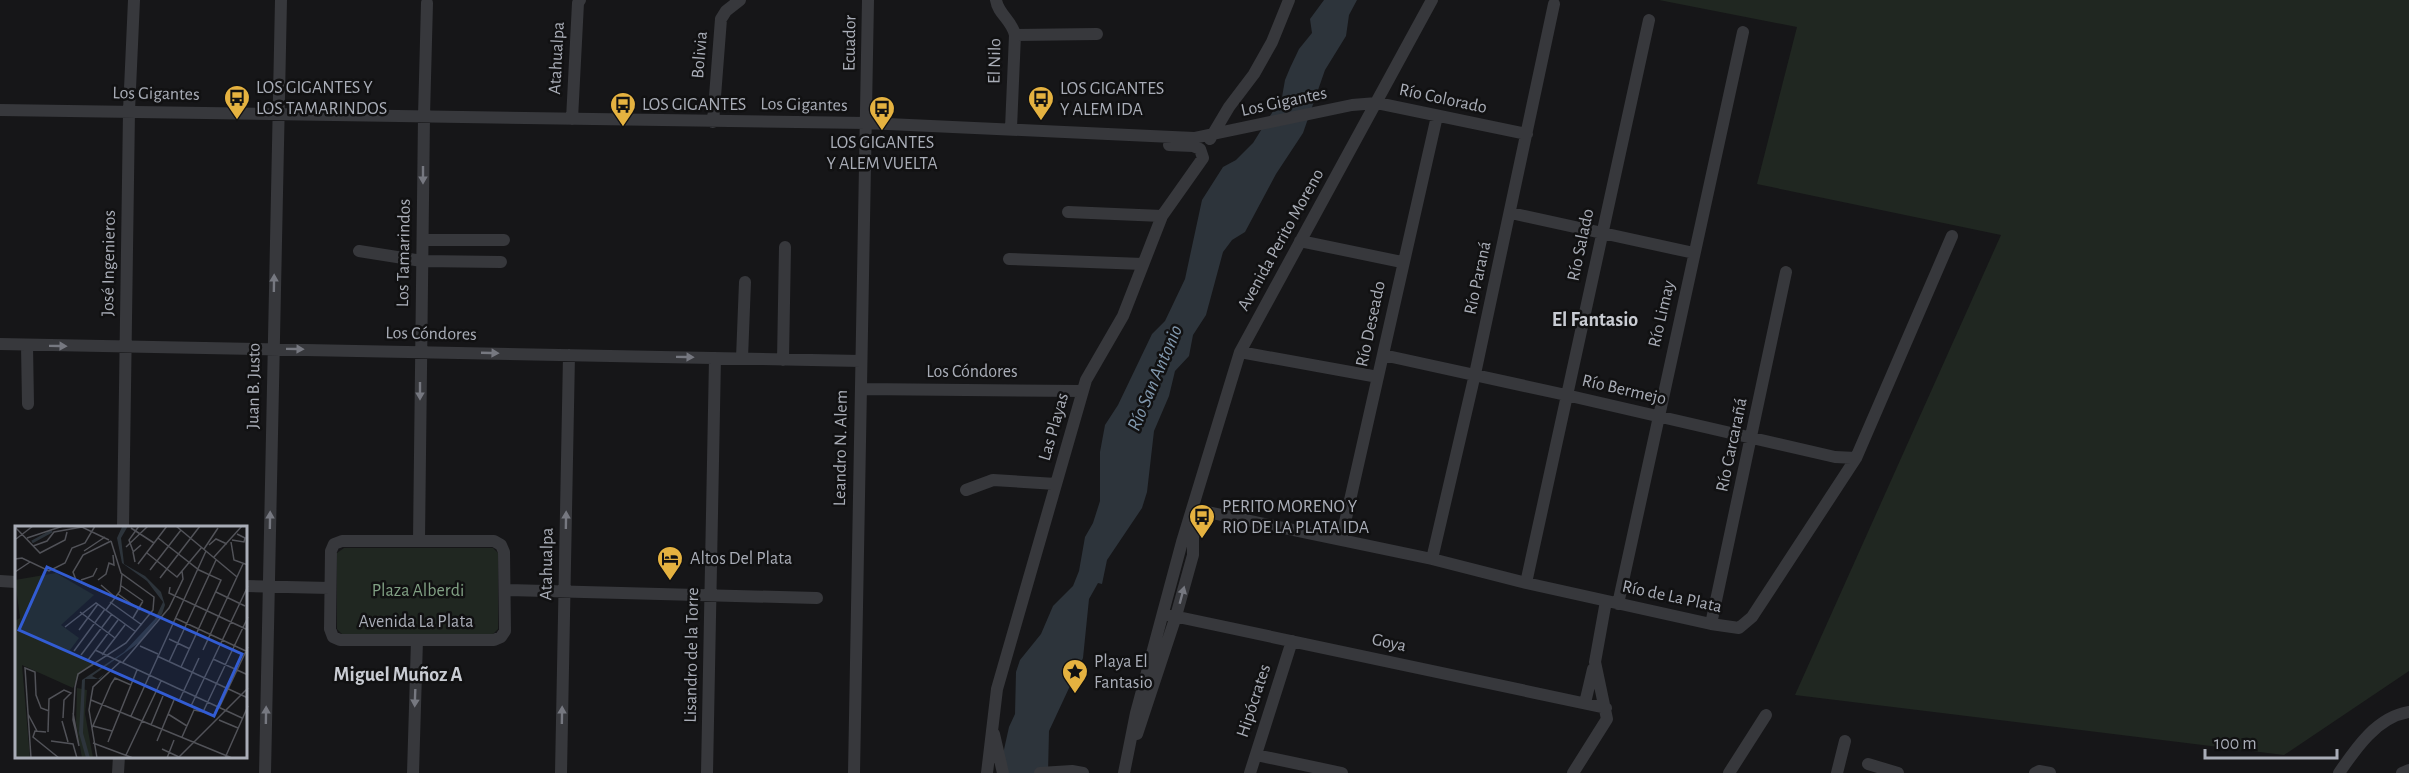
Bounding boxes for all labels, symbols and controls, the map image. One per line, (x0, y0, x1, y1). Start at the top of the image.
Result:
street label: Ecuador (841, 14, 859, 71)
street label: Atahualpa (546, 21, 568, 95)
street label: Bolivia (689, 31, 711, 79)
street label: El Nilo (986, 38, 1004, 84)
place label: LOS GIGANTES Y LOS TAMARINDOS (256, 79, 387, 118)
place label: LOS GIGANTES Y ALEM IDA (1060, 80, 1164, 119)
street label: Río Colorado (1398, 81, 1489, 117)
bus stop icon: LOS GIGANTES Y LOS TAMARINDOS (222, 83, 252, 121)
street label: Los Gigantes (112, 84, 200, 104)
bus stop icon: LOS GIGANTES Y ALEM IDA (1026, 84, 1056, 122)
street label: Los Gigantes (1239, 84, 1329, 120)
bus stop icon: LOS GIGANTES (608, 90, 638, 128)
bus stop icon: LOS GIGANTES Y ALEM VUELTA (867, 94, 897, 132)
street label: Los Gigantes (760, 95, 848, 115)
place label: LOS GIGANTES (642, 96, 746, 114)
place label: LOS GIGANTES Y ALEM VUELTA (826, 134, 938, 173)
one-way arrow (418, 165, 428, 184)
street label: Avenida Perito Moreno (1235, 166, 1328, 314)
street label: Los Tamarindos (394, 199, 414, 307)
street label: Río Salado (1565, 207, 1597, 283)
street label: José Ingenieros (99, 210, 119, 316)
street label: Río Paraná (1461, 240, 1495, 316)
one-way arrow (269, 273, 279, 292)
street label: Río Limay (1646, 278, 1679, 349)
street label: Río Deseado (1353, 279, 1389, 369)
district label: El Fantasio (1552, 310, 1638, 330)
water label: Río San Antonio (1124, 322, 1186, 434)
street label: Los Cóndores (385, 324, 477, 344)
one-way arrow (49, 341, 68, 351)
street label: Juan B. Justo (244, 342, 264, 429)
one-way arrow (286, 344, 305, 354)
one-way arrow (481, 349, 500, 358)
one-way arrow (676, 352, 695, 362)
street label: Los Cóndores (926, 363, 1018, 381)
street label: Río Bermejo (1580, 372, 1668, 408)
one-way arrow (415, 381, 425, 400)
street label: Leandro N. Alem (831, 390, 851, 506)
street label: Las Playas (1036, 391, 1072, 463)
street label: Río Carcarañá (1713, 396, 1751, 494)
place label: PERITO MORENO Y RIO DE LA PLATA IDA (1222, 498, 1370, 537)
bus stop icon: PERITO MORENO Y RIO DE LA PLATA IDA (1187, 502, 1217, 540)
one-way arrow (265, 510, 275, 529)
one-way arrow (561, 510, 570, 529)
inset map (15, 526, 248, 758)
street label: Atahualpa (537, 527, 557, 601)
hotel icon: Altos Del Plata (655, 544, 685, 582)
place label: Altos Del Plata (690, 550, 792, 568)
street label: Río de La Plata (1620, 578, 1724, 616)
park label: Plaza Alberdi (372, 582, 464, 600)
one-way arrow (1178, 586, 1187, 604)
street label: Lisandro de la Torre (682, 587, 702, 723)
street label: Avenida La Plata (359, 613, 473, 631)
street label: Goya (1370, 631, 1408, 655)
place label: Playa El Fantasio (1094, 653, 1153, 692)
place icon: Playa El Fantasio (1060, 657, 1090, 695)
street label: Hipócrates (1234, 662, 1274, 740)
district label: Miguel Muñoz A (334, 665, 463, 685)
one-way arrow (411, 689, 420, 708)
one-way arrow (261, 705, 271, 724)
one-way arrow (557, 705, 567, 724)
scale bar (2205, 722, 2337, 760)
text: 100 m (2214, 735, 2257, 753)

